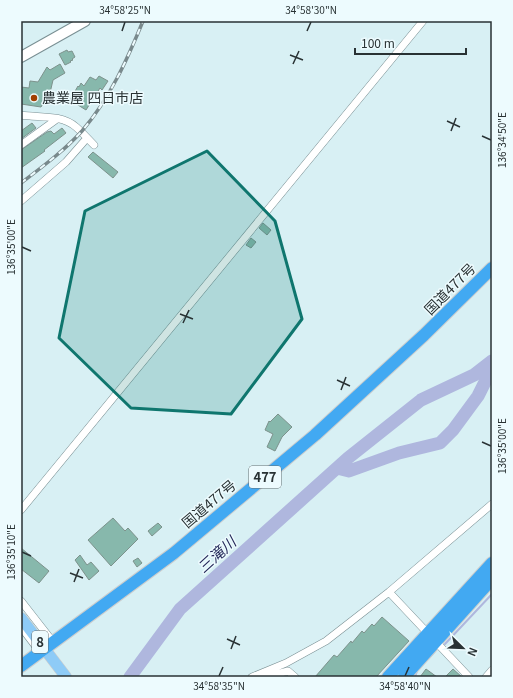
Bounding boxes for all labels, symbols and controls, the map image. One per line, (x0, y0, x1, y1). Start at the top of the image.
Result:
text: 34°58'25"N (99, 2, 151, 17)
text: 34°58'30"N (285, 2, 337, 17)
scale bar (355, 30, 466, 56)
text: 100 m (361, 34, 395, 51)
place label: 農業屋 四日市店 (42, 87, 143, 107)
marker: 農業屋 四日市店 (29, 93, 39, 103)
text: 136°34'50"E (494, 112, 509, 168)
text: 136°35'00"E (3, 219, 18, 275)
street label: 国道477号 (419, 258, 479, 318)
text: 136°35'00"E (494, 418, 509, 474)
road number: 477 (249, 466, 281, 488)
street label: 国道477号 (177, 475, 240, 532)
text: 136°35'10"E (3, 524, 18, 580)
water label: 三滝川 (192, 530, 241, 577)
north arrow (443, 628, 483, 668)
road number: 8 (32, 631, 48, 653)
text: N (464, 645, 482, 659)
text: 34°58'35"N (193, 678, 245, 693)
text: 34°58'40"N (379, 678, 431, 693)

